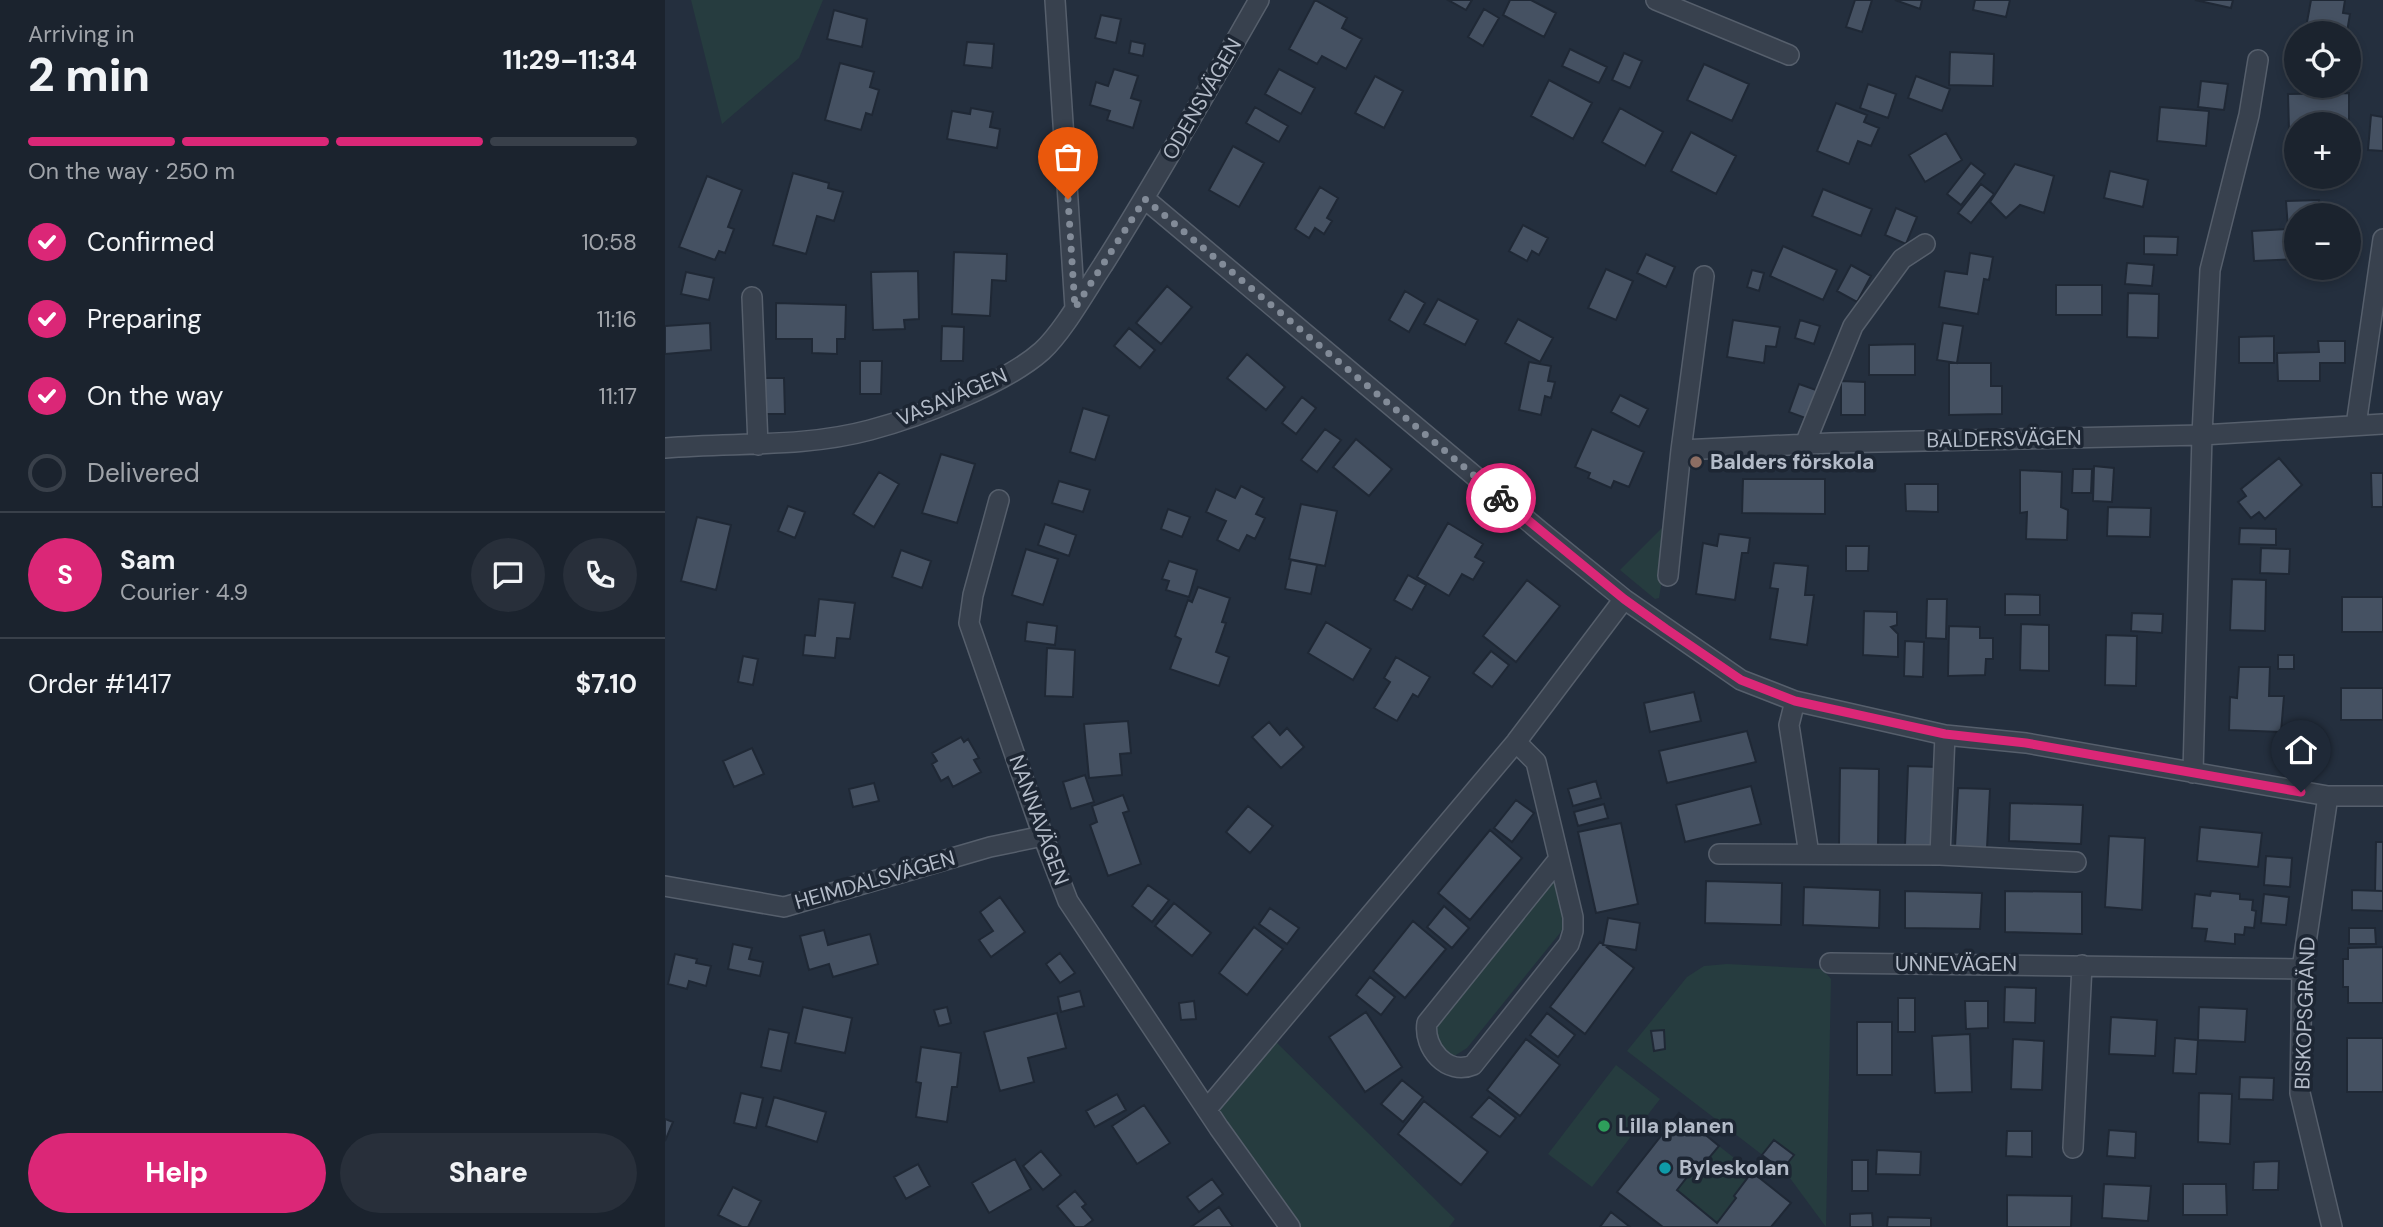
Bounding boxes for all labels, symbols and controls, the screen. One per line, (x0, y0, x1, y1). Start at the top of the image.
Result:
text: Arriving in (28, 19, 134, 49)
map controls (2284, 21, 2361, 280)
button: locate (2284, 21, 2361, 98)
street label: ODENSVÄGEN (1156, 33, 1248, 165)
text: 11:29–11:34 (503, 43, 637, 77)
text: 2 min (28, 45, 150, 105)
button: + (2284, 112, 2361, 189)
pin (1038, 127, 1098, 199)
icon: bag (1049, 138, 1087, 176)
text: On the way · 250 m (28, 156, 235, 186)
button: − (2284, 203, 2361, 280)
icon: check (28, 223, 66, 261)
text: Confirmed (87, 225, 214, 259)
text: 10:58 (581, 227, 637, 257)
icon: check (28, 300, 66, 338)
text: Preparing (87, 302, 202, 336)
text: 11:16 (596, 304, 637, 334)
street label: VASAVÄGEN (892, 361, 1012, 433)
icon: check (28, 377, 66, 415)
text: On the way (87, 379, 223, 413)
text: 11:17 (599, 381, 637, 411)
street label: BALDERSVÄGEN (1926, 424, 2082, 454)
place label: Balders förskola (1710, 448, 1874, 476)
marker: Balders förskola (1688, 454, 1704, 470)
text: Delivered (87, 456, 200, 490)
courier (1466, 463, 1536, 533)
icon: bike (1482, 479, 1520, 517)
button: chat (471, 538, 545, 612)
button: phone (563, 538, 637, 612)
text: Sam (120, 543, 175, 577)
text: S (57, 558, 73, 592)
text: Courier · 4.9 (120, 577, 248, 607)
text: Order #1417 (28, 667, 172, 701)
text: $7.10 (575, 667, 637, 701)
pin (2271, 720, 2331, 792)
icon: home (2282, 731, 2320, 769)
street label: NANNAVÄGEN (1002, 751, 1076, 889)
street label: HEIMDALSVÄGEN (791, 844, 959, 916)
street label: BISKOPSGRÄND (2288, 936, 2322, 1090)
street label: UNNEVÄGEN (1895, 950, 2017, 978)
place label: Lilla planen (1618, 1112, 1734, 1140)
marker: Lilla planen (1596, 1118, 1612, 1134)
button: Help (28, 1133, 326, 1213)
button: Share (340, 1133, 637, 1213)
place label: Byleskolan (1679, 1154, 1789, 1182)
marker: Byleskolan (1657, 1160, 1673, 1176)

